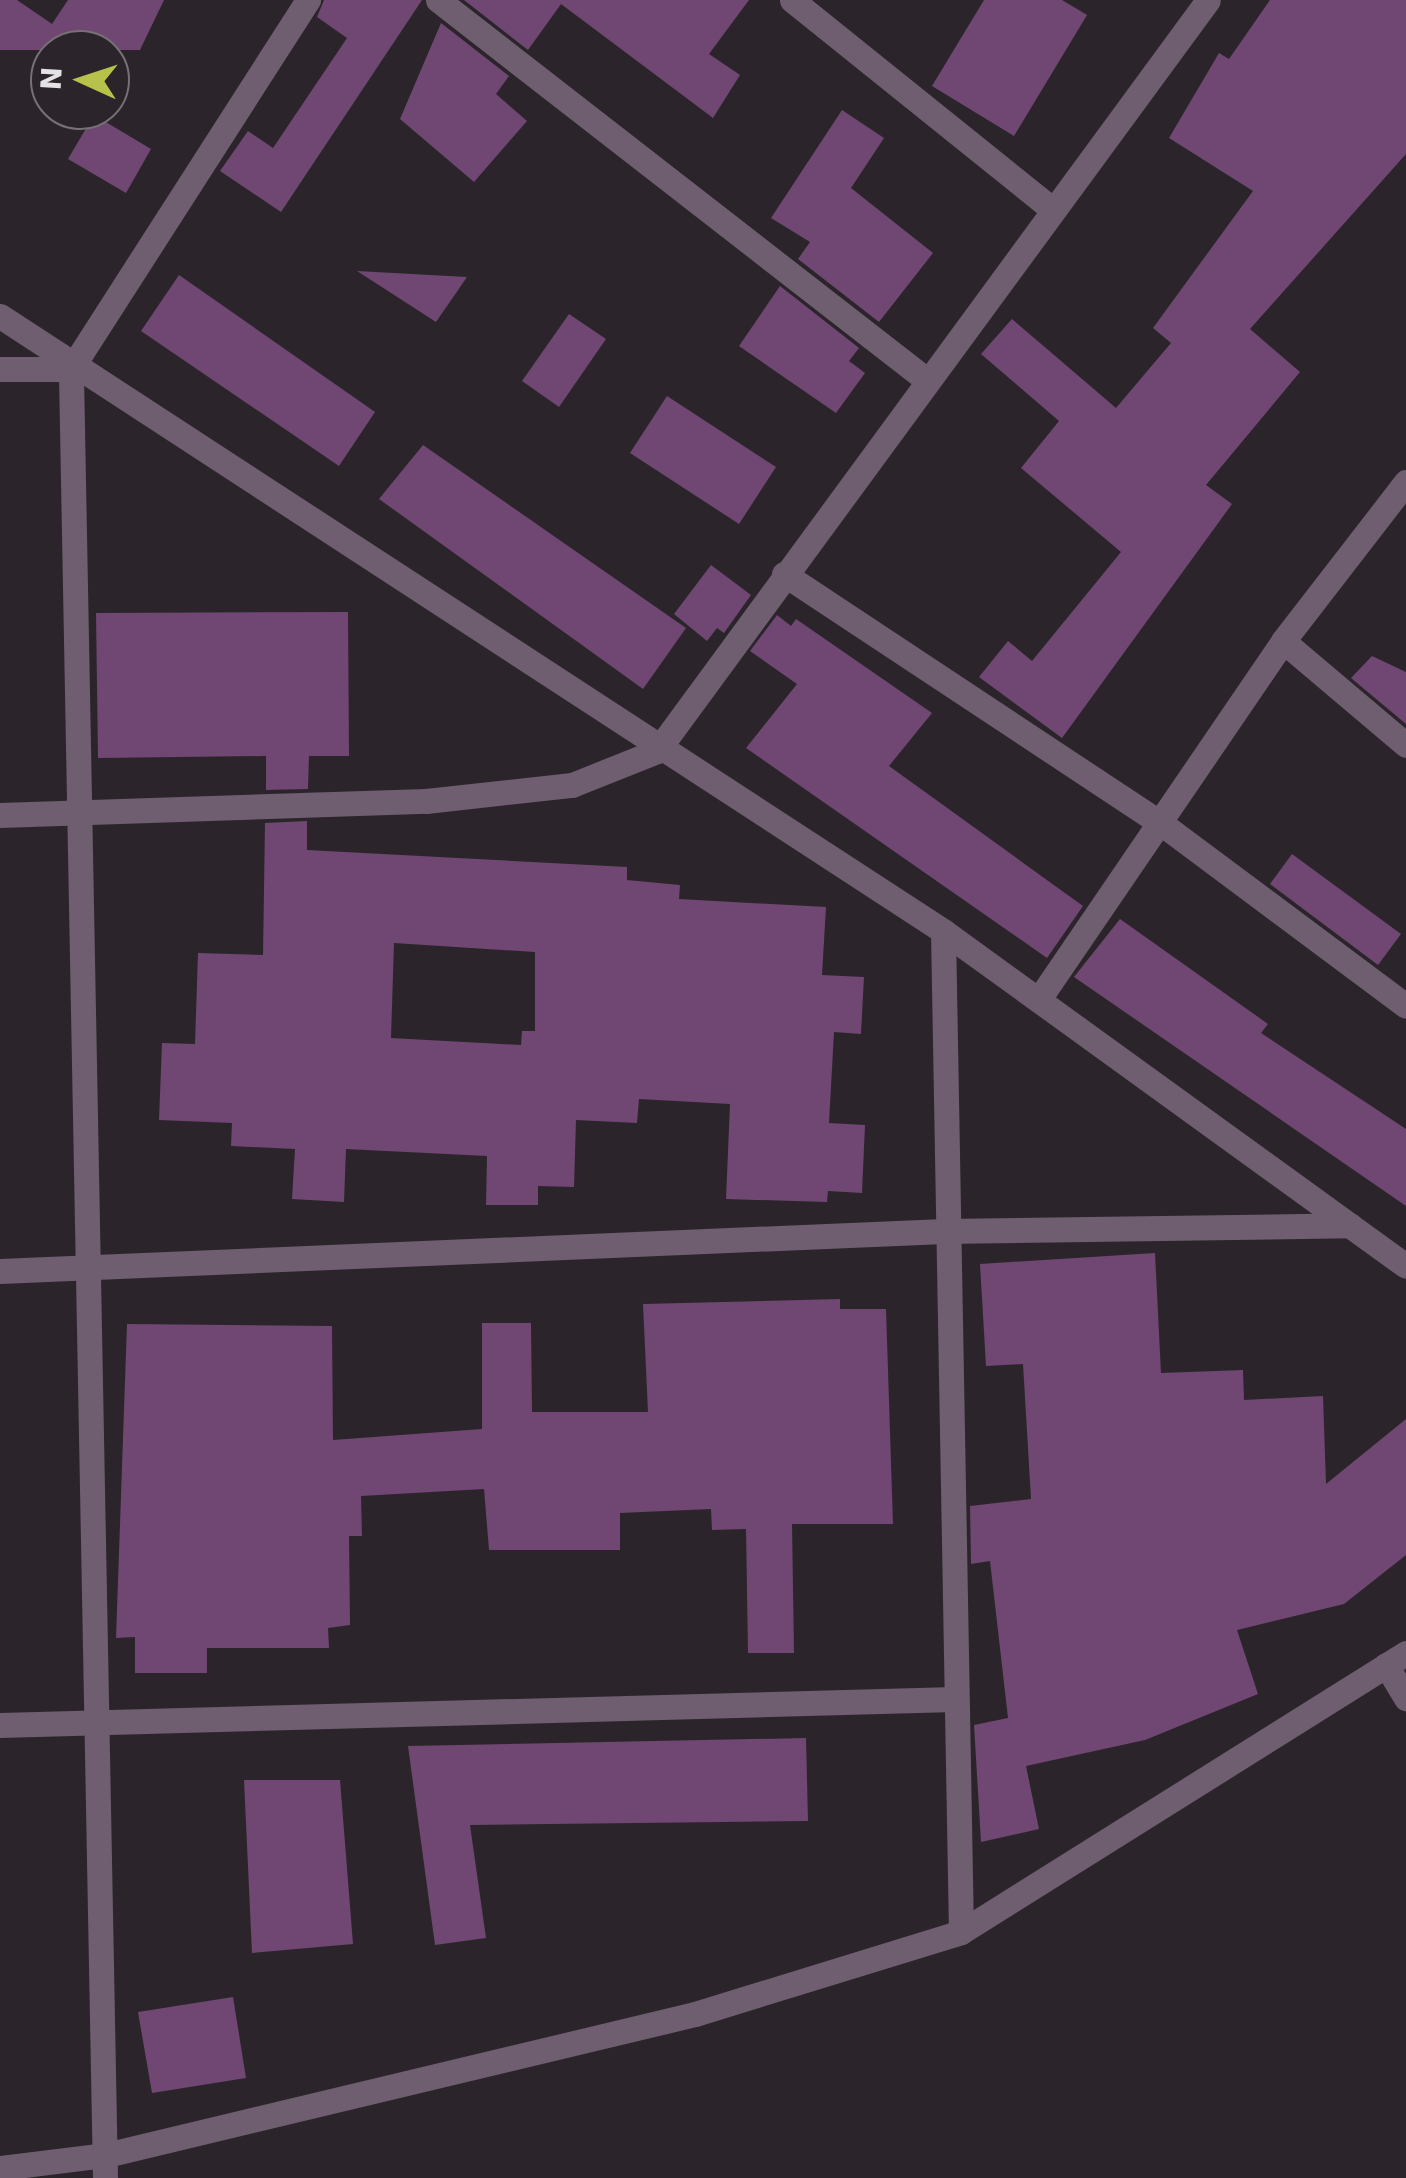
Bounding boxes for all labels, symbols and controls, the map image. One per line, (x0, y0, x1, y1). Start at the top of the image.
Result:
north arrow (30, 30, 130, 130)
text: N (34, 66, 69, 91)

